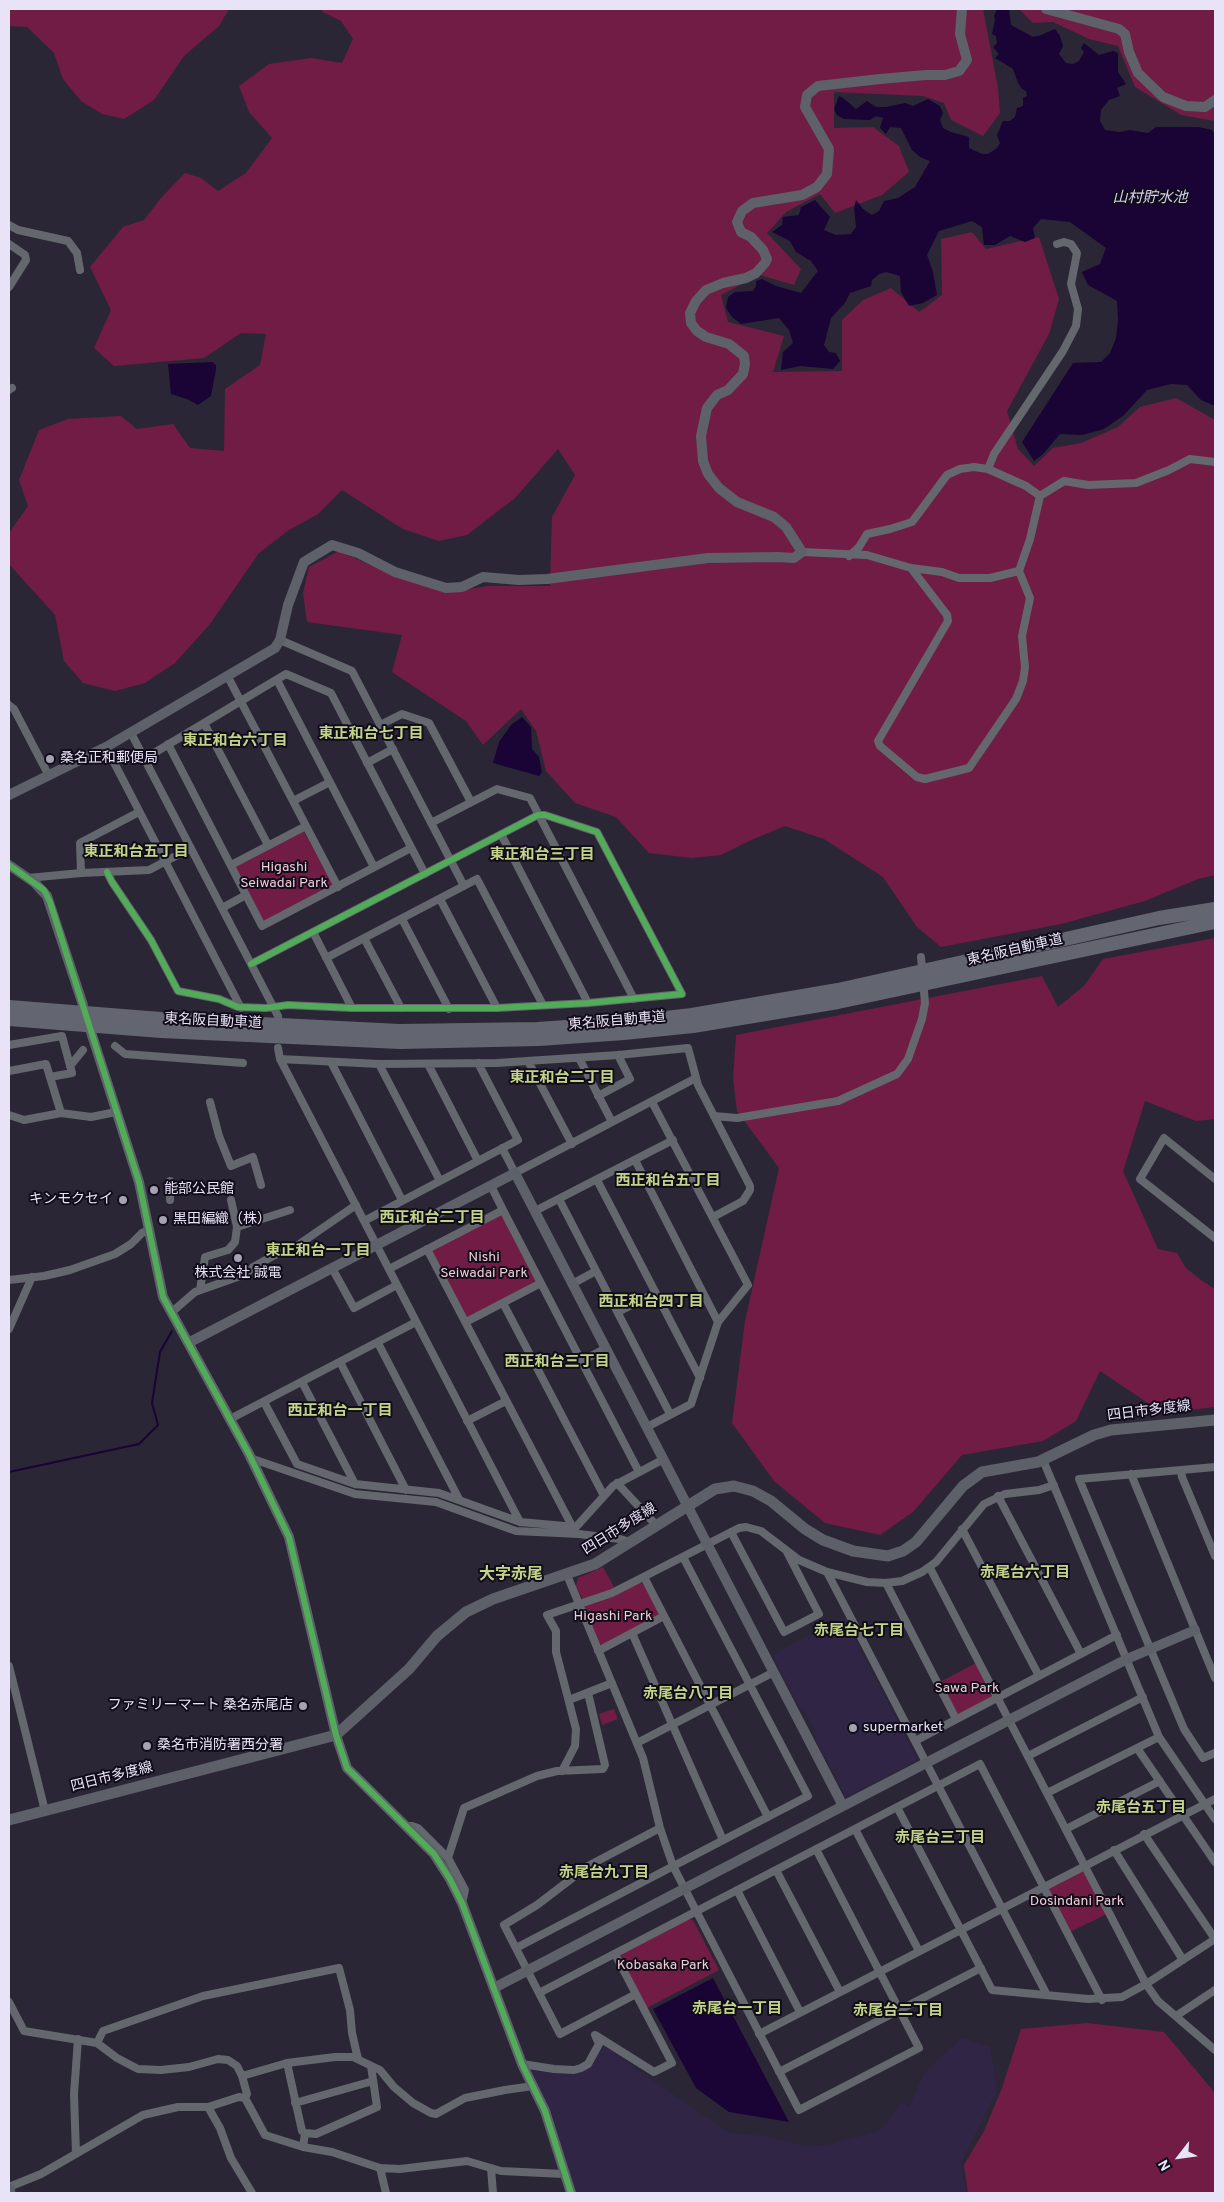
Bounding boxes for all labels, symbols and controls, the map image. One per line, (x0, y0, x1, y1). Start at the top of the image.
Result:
water label: 山村貯水池 (1113, 190, 1187, 208)
district label: 東正和台七丁目 (319, 726, 423, 744)
district label: 東正和台六丁目 (183, 733, 287, 751)
place label: 桑名正和郵便局 (60, 751, 158, 767)
marker: 桑名正和郵便局 (44, 753, 56, 765)
district label: 東正和台五丁目 (84, 844, 188, 862)
district label: 東正和台三丁目 (490, 847, 594, 865)
park label: Higashi Seiwadai Park (240, 860, 328, 892)
street label: 東名阪自動車道 (965, 932, 1065, 970)
street label: 東名阪自動車道 (567, 1009, 667, 1035)
street label: 東名阪自動車道 (164, 1011, 262, 1033)
district label: 東正和台二丁目 (510, 1070, 614, 1088)
district label: 西正和台五丁目 (616, 1173, 720, 1191)
place label: 能部公民館 (164, 1182, 234, 1198)
marker: 能部公民館 (148, 1184, 160, 1196)
place label: キンモクセイ (29, 1192, 113, 1208)
marker: キンモクセイ (117, 1194, 129, 1206)
district label: 西正和台二丁目 (380, 1210, 484, 1228)
place label: 黒田編織（株） (173, 1212, 271, 1228)
marker: 黒田編織（株） (157, 1214, 169, 1226)
district label: 東正和台一丁目 (266, 1243, 370, 1261)
park label: Nishi Seiwadai Park (440, 1250, 528, 1282)
marker: 株式会社 誠電 (232, 1252, 244, 1264)
place label: 株式会社 誠電 (194, 1266, 282, 1282)
district label: 西正和台四丁目 (599, 1294, 703, 1312)
district label: 西正和台三丁目 (505, 1354, 609, 1372)
street label: 四日市多度線 (1106, 1399, 1192, 1425)
district label: 西正和台一丁目 (288, 1403, 392, 1421)
street label: 四日市多度線 (580, 1501, 660, 1559)
district label: 赤尾台六丁目 (980, 1565, 1070, 1583)
district label: 大字赤尾 (479, 1566, 543, 1586)
park label: Higashi Park (574, 1609, 652, 1625)
district label: 赤尾台七丁目 (814, 1623, 904, 1641)
park label: Sawa Park (934, 1681, 1000, 1697)
district label: 赤尾台八丁目 (643, 1686, 733, 1704)
place label: ファミリーマート 桑名赤尾店 (108, 1698, 293, 1714)
marker: ファミリーマート 桑名赤尾店 (297, 1700, 309, 1712)
place label: supermarket (863, 1720, 943, 1736)
marker: supermarket (847, 1722, 859, 1734)
place label: 桑名市消防署西分署 (157, 1738, 283, 1754)
marker: 桑名市消防署西分署 (141, 1740, 153, 1752)
street label: 四日市多度線 (69, 1760, 155, 1796)
district label: 赤尾台五丁目 (1096, 1800, 1186, 1818)
district label: 赤尾台三丁目 (895, 1830, 985, 1848)
district label: 赤尾台九丁目 (559, 1865, 649, 1883)
park label: Dosindani Park (1030, 1894, 1124, 1910)
park label: Kobasaka Park (617, 1958, 709, 1974)
district label: 赤尾台一丁目 (692, 2001, 782, 2019)
district label: 赤尾台二丁目 (853, 2003, 943, 2021)
north arrow (1154, 2132, 1204, 2182)
text: N (1156, 2156, 1175, 2173)

